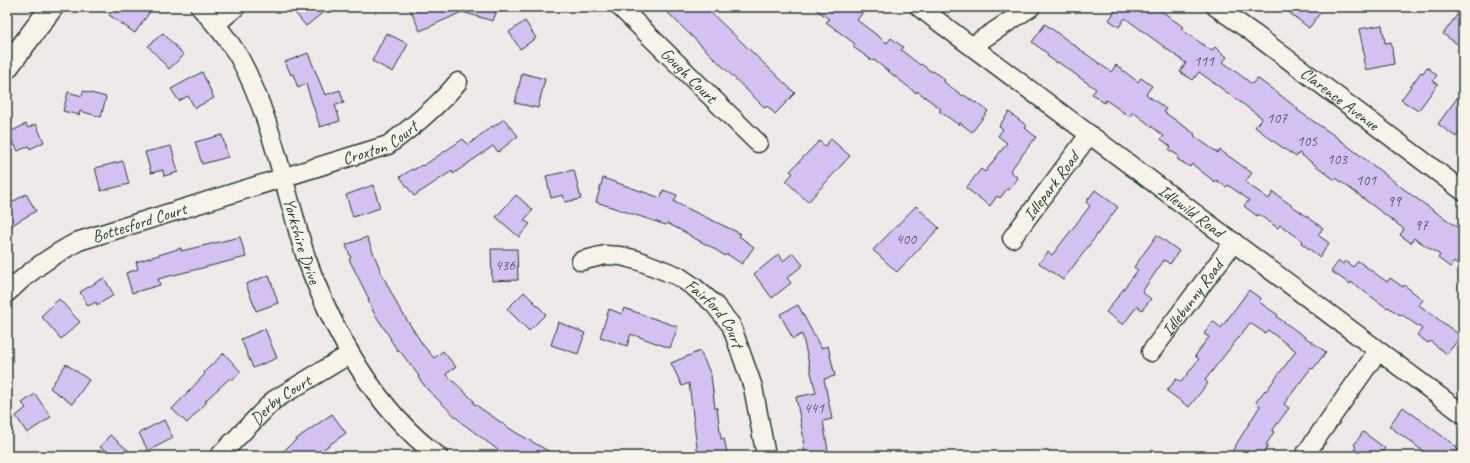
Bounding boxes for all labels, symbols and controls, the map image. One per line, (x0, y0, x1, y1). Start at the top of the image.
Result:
street label: Gough Court (656, 43, 723, 109)
house number: 111 (1194, 52, 1215, 71)
street label: Clarence Avenue (1296, 63, 1384, 136)
house number: 107 (1267, 109, 1288, 128)
street label: Croxton Court (340, 115, 424, 170)
house number: 105 (1297, 132, 1318, 151)
street label: Idlepark Road (1019, 146, 1085, 225)
house number: 103 (1327, 150, 1348, 169)
house number: 101 (1356, 171, 1377, 190)
street label: Idlewild Road (1154, 180, 1230, 244)
house number: 99 (1387, 192, 1402, 211)
street label: Yorkshire Drive (278, 195, 326, 288)
street label: Bottesford Court (89, 198, 191, 247)
house number: 97 (1414, 216, 1429, 235)
house number: 400 (896, 230, 917, 249)
street label: Idlebunny Road (1157, 254, 1229, 340)
house number: 436 (495, 256, 516, 275)
street label: Fairford Court (681, 274, 749, 353)
street label: Derby Court (246, 369, 317, 429)
house number: 441 (804, 399, 825, 418)

